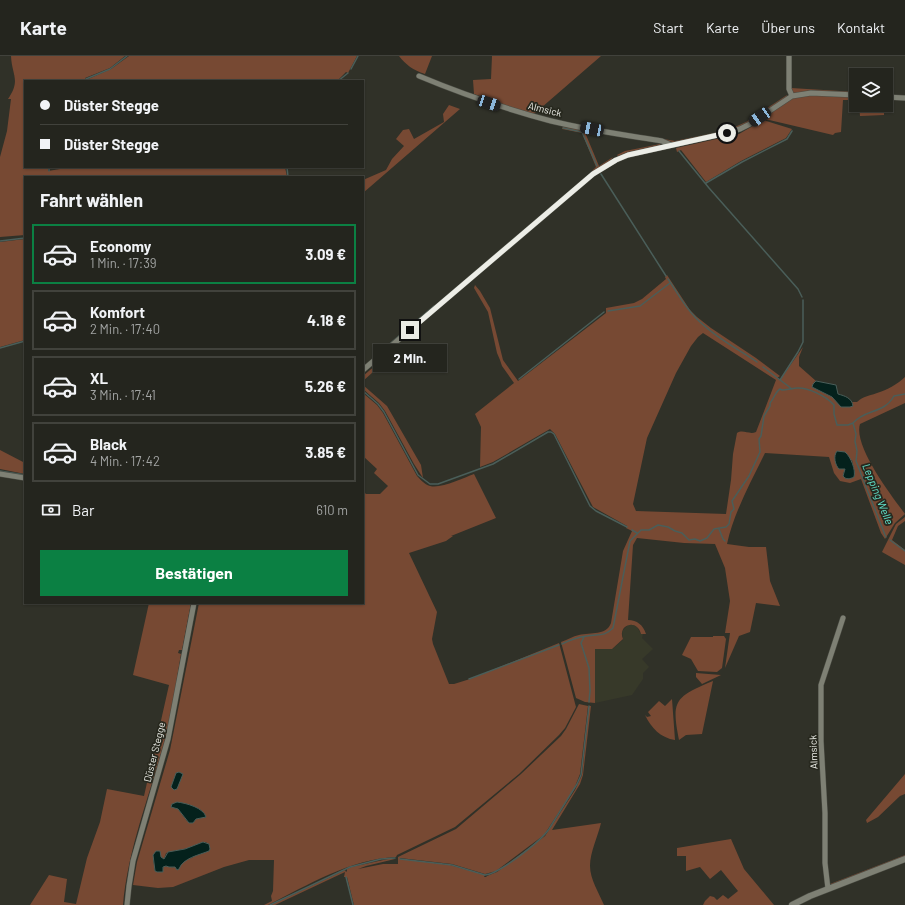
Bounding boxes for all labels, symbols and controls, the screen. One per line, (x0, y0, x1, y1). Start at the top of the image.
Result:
text: Karte (20, 16, 67, 39)
text: Start (653, 19, 684, 36)
text: Karte (706, 19, 739, 36)
text: Über uns (761, 19, 815, 36)
text: Kontakt (837, 19, 885, 36)
map controls (849, 68, 893, 112)
button: layers (849, 68, 893, 112)
car (476, 94, 502, 112)
text: Düster Stegge (64, 96, 159, 114)
street label: Almsick (527, 99, 563, 119)
car (747, 105, 773, 129)
car (579, 121, 605, 137)
route start (718, 124, 736, 142)
text: Düster Stegge (64, 135, 159, 153)
text: Fahrt wählen (40, 189, 143, 211)
icon: car (42, 236, 78, 272)
text: Economy (90, 237, 151, 255)
text: 3.09 € (305, 245, 346, 263)
text: 1 Min. · 17:39 (90, 255, 157, 271)
icon: car (42, 302, 78, 338)
text: Komfort (90, 303, 145, 321)
text: 4.18 € (307, 311, 346, 329)
text: 2 Min. · 17:40 (90, 321, 160, 337)
route end (401, 321, 419, 339)
callout: 2 Min. (373, 344, 447, 372)
text: 2 Min. (393, 350, 427, 366)
icon: car (42, 368, 78, 404)
text: XL (90, 369, 108, 387)
text: 5.26 € (305, 377, 346, 395)
text: 3 Min. · 17:41 (90, 387, 156, 403)
icon: car (42, 434, 78, 470)
text: Black (90, 435, 127, 453)
text: 3.85 € (305, 443, 346, 461)
text: 4 Min. · 17:42 (90, 453, 160, 469)
water label: Lepping Welle (860, 461, 897, 527)
icon: cash (40, 499, 62, 521)
text: Bar (72, 501, 94, 519)
text: 610 m (316, 502, 348, 518)
button: Bestätigen (40, 550, 348, 596)
street label: Düster Stegge (141, 721, 167, 783)
street label: Almsick (806, 735, 820, 769)

